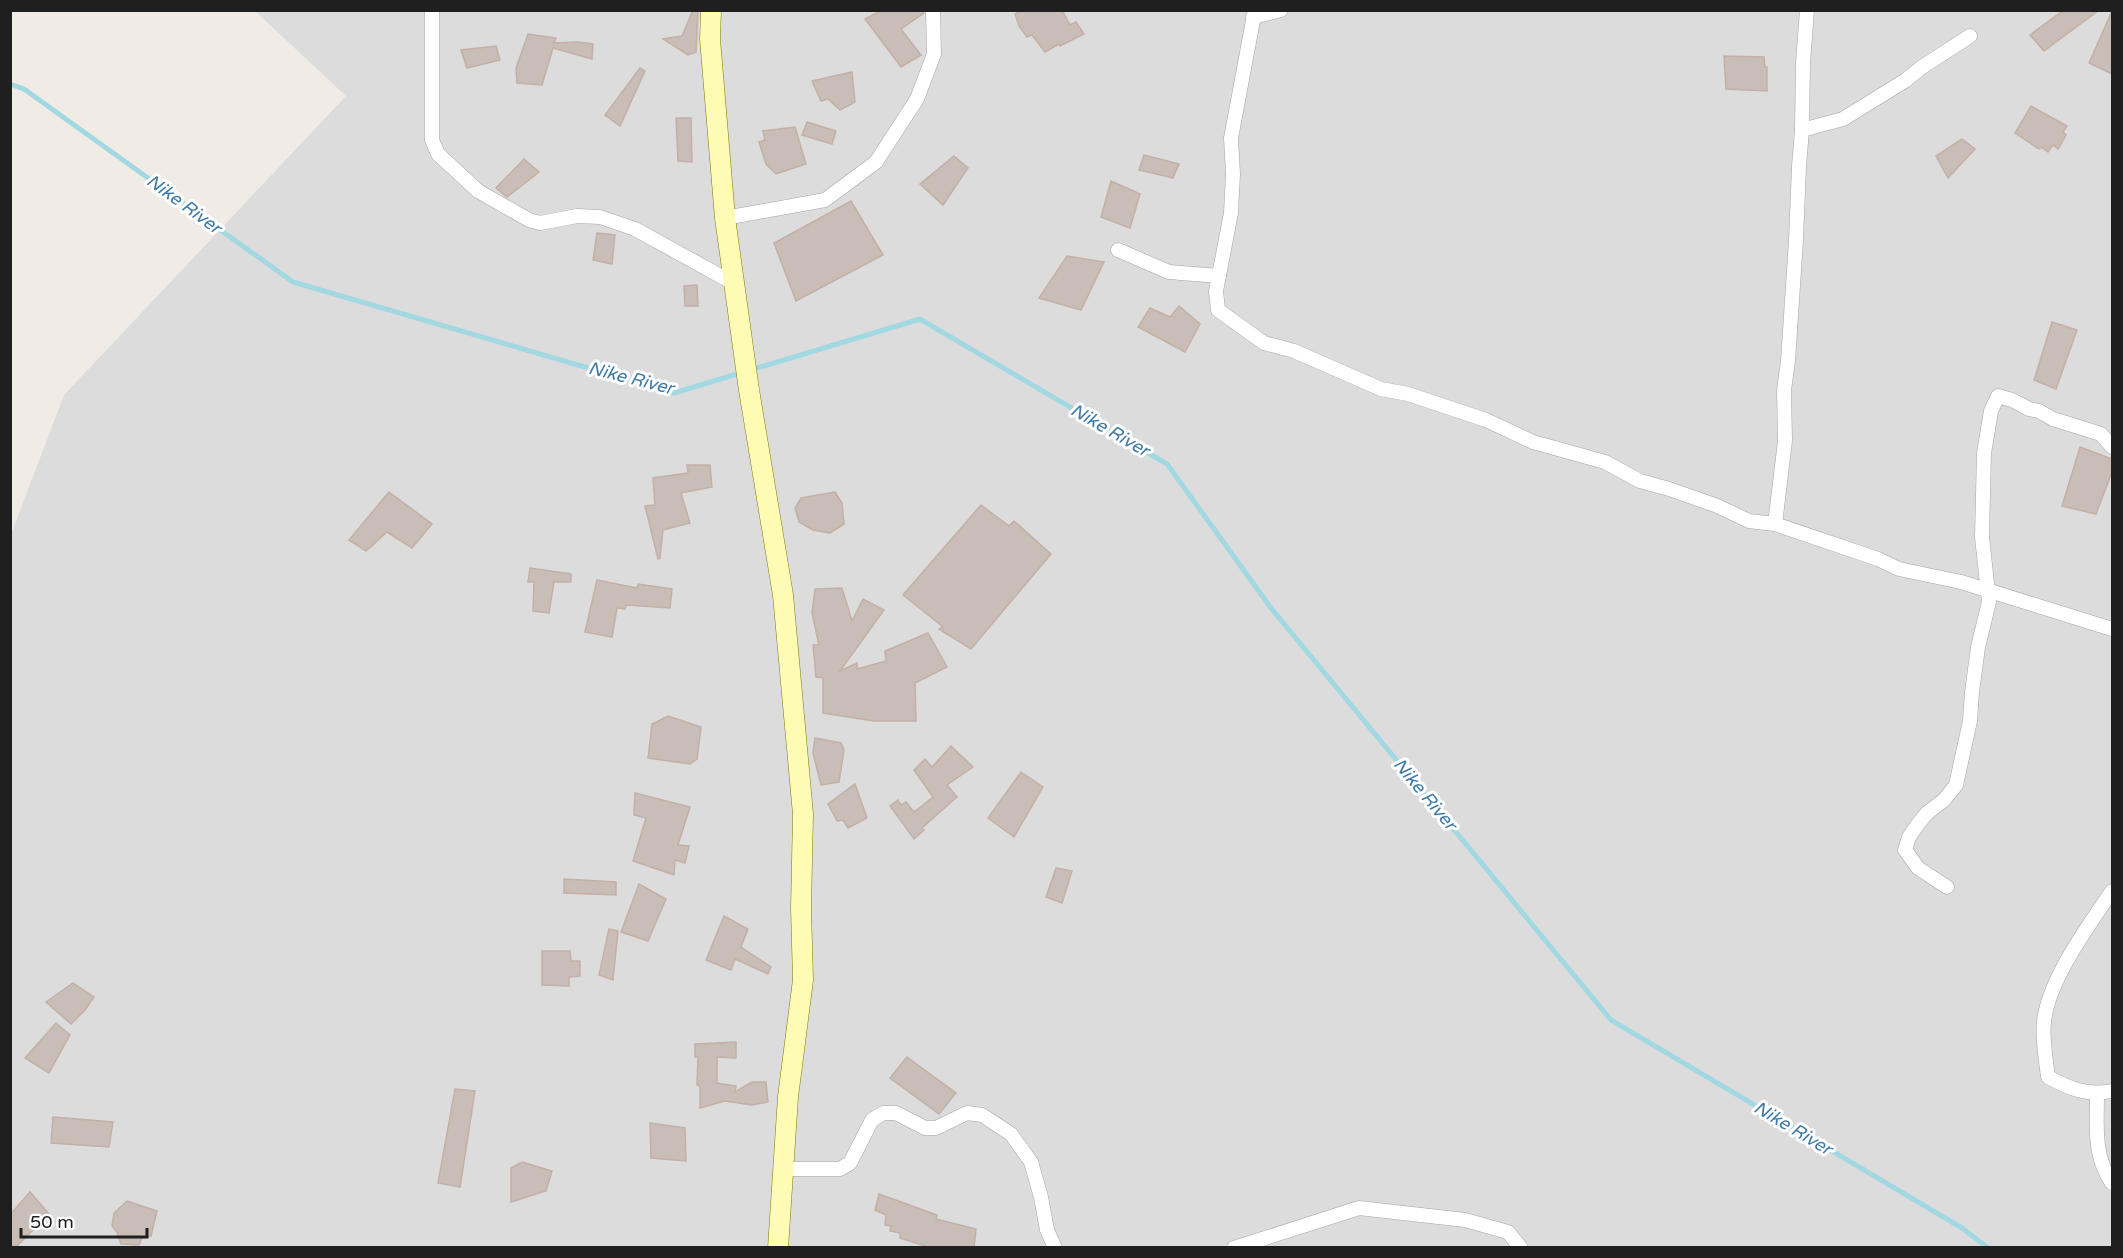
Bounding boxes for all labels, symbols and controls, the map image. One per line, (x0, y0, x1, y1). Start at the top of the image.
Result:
water label: Nike River (142, 170, 227, 240)
water label: Nike River (586, 357, 678, 400)
water label: Nike River (1067, 399, 1155, 462)
water label: Nike River (1389, 754, 1463, 836)
water label: Nike River (1750, 1096, 1838, 1161)
scale bar (21, 1201, 147, 1239)
text: 50 m (30, 1211, 74, 1233)

